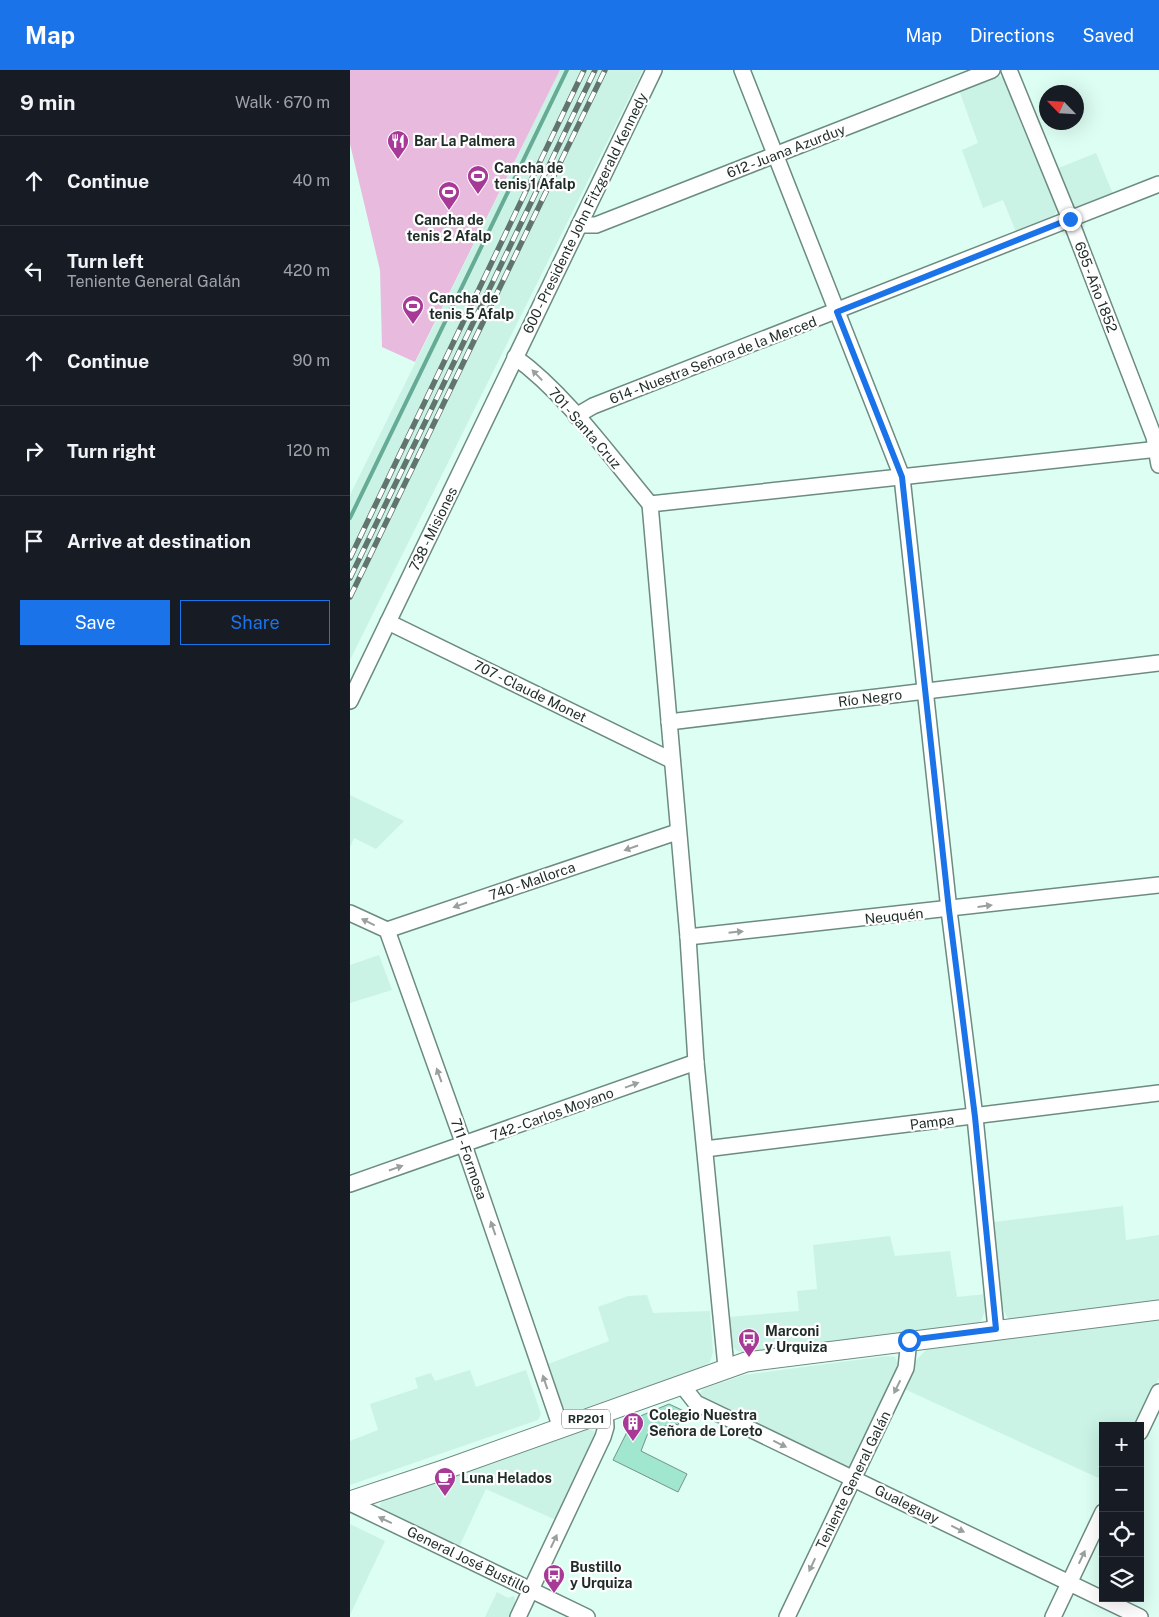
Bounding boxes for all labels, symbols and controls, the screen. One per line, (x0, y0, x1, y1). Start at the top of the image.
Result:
text: Map (25, 21, 75, 49)
text: Map (905, 25, 942, 46)
text: Directions (970, 25, 1055, 46)
text: Saved (1083, 25, 1134, 46)
north arrow (1039, 85, 1084, 130)
text: 9 min (20, 90, 76, 115)
street label: 600 - Presidente John Fitzgerald Kennedy (520, 90, 651, 336)
text: Walk · 670 m (235, 93, 330, 112)
street label: 612 - Juana Azurduy (724, 121, 848, 181)
restaurant icon: Bar La Palmera (386, 129, 410, 160)
place label: Bar La Palmera (414, 133, 515, 149)
place label: Cancha de tenis 1 Afalp (494, 160, 576, 192)
sports icon: Cancha de tenis 1 Afalp (466, 164, 490, 195)
icon: ahead (20, 167, 48, 195)
text: Continue (67, 170, 149, 192)
text: 40 m (292, 171, 330, 190)
sports icon: Cancha de tenis 2 Afalp (437, 180, 461, 211)
route end (1059, 208, 1082, 231)
place label: Cancha de tenis 2 Afalp (407, 212, 491, 244)
street label: 695 - Año 1852 (1071, 239, 1121, 335)
text: Turn left (67, 250, 144, 272)
icon: left (20, 257, 48, 285)
text: 420 m (283, 261, 330, 280)
text: Teniente General Galán (67, 272, 241, 291)
place label: Cancha de tenis 5 Afalp (429, 290, 514, 322)
sports icon: Cancha de tenis 5 Afalp (401, 294, 425, 325)
street label: 614 - Nuestra Señora de la Merced (607, 313, 819, 407)
icon: ahead (20, 347, 48, 375)
text: Continue (67, 350, 149, 372)
text: 90 m (293, 351, 330, 370)
one-way arrow (531, 369, 543, 381)
street label: 701 - Santa Cruz (546, 384, 625, 472)
icon: right (20, 437, 48, 465)
text: Turn right (67, 440, 156, 462)
text: 120 m (286, 441, 330, 460)
street label: 738 - Misiones (406, 484, 460, 574)
icon: arrive (20, 527, 48, 555)
text: Arrive at destination (67, 530, 251, 552)
button: Save (20, 600, 170, 645)
button: Share (180, 600, 330, 645)
street label: 707 - Claude Monet (471, 657, 589, 725)
street label: Río Negro (837, 686, 903, 710)
one-way arrow (623, 844, 638, 852)
street label: 740 - Mallorca (487, 859, 577, 903)
one-way arrow (452, 902, 467, 910)
one-way arrow (977, 902, 993, 910)
street label: Neuquén (864, 905, 924, 927)
one-way arrow (361, 917, 376, 926)
one-way arrow (728, 928, 744, 936)
one-way arrow (435, 1067, 443, 1082)
one-way arrow (625, 1081, 640, 1089)
street label: 742 - Carlos Moyano (488, 1084, 616, 1144)
street label: Pampa (909, 1111, 955, 1133)
street label: 711 - Formosa (448, 1116, 490, 1202)
one-way arrow (389, 1164, 404, 1172)
one-way arrow (489, 1221, 496, 1236)
place label: Marconi y Urquiza (765, 1323, 828, 1355)
bus stop icon: Marconi y Urquiza (737, 1327, 761, 1358)
route start (898, 1329, 921, 1352)
one-way arrow (541, 1374, 549, 1389)
one-way arrow (893, 1380, 901, 1394)
place label: Colegio Nuestra Señora de Loreto (649, 1407, 763, 1439)
street label: Teniente General Galán (813, 1408, 893, 1552)
road number: RP201 (562, 1410, 610, 1428)
building icon: Colegio Nuestra Señora de Loreto (621, 1411, 645, 1442)
map controls (1099, 1422, 1144, 1602)
button: + (1099, 1422, 1144, 1467)
one-way arrow (773, 1440, 787, 1448)
cafe icon: Luna Helados (433, 1466, 457, 1497)
button: − (1099, 1467, 1144, 1512)
place label: Luna Helados (461, 1470, 552, 1486)
street label: Gualeguay (872, 1482, 942, 1527)
button: locate (1099, 1512, 1144, 1557)
one-way arrow (378, 1516, 393, 1525)
street label: General José Bustillo (404, 1523, 534, 1597)
one-way arrow (951, 1525, 965, 1533)
one-way arrow (550, 1534, 558, 1548)
one-way arrow (1078, 1550, 1086, 1564)
button: layers (1099, 1557, 1144, 1602)
one-way arrow (808, 1558, 816, 1572)
place label: Bustillo y Urquiza (570, 1559, 633, 1591)
bus stop icon: Bustillo y Urquiza (542, 1563, 566, 1594)

